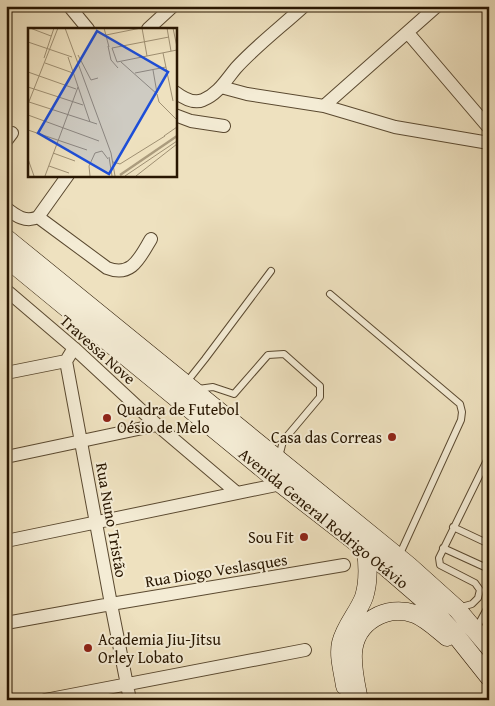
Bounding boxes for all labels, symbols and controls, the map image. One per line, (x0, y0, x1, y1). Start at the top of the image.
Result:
inset map (28, 28, 176, 176)
street label: Travessa Nove (55, 308, 141, 390)
place label: Quadra de Futebol Oésio de Melo (117, 397, 240, 439)
marker: Quadra de Futebol Oésio de Melo (101, 412, 113, 424)
place label: Casa das Correas (271, 425, 382, 449)
marker: Casa das Correas (386, 431, 398, 443)
street label: Avenida General Rodrigo Otávio (234, 442, 414, 594)
street label: Rua Nuno Tristão (90, 461, 134, 579)
place label: Sou Fit (248, 525, 294, 549)
marker: Sou Fit (298, 531, 310, 543)
street label: Rua Diogo Veslasques (143, 547, 289, 593)
place label: Academia Jiu-Jitsu Orley Lobato (98, 627, 221, 669)
marker: Academia Jiu-Jitsu Orley Lobato (82, 642, 94, 654)

